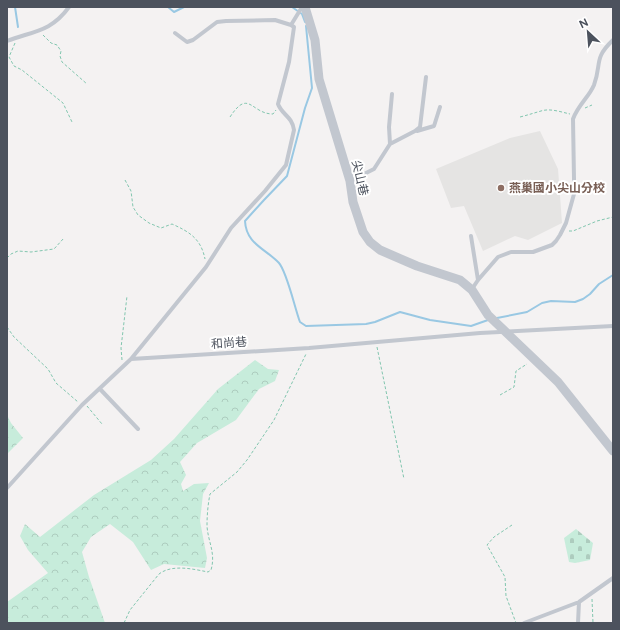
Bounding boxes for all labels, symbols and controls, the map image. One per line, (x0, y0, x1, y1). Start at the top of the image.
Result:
north arrow (568, 12, 608, 52)
text: N (577, 16, 591, 31)
street label: 尖山巷 (349, 159, 371, 197)
place label: 燕巢國小尖山分校 (509, 181, 605, 195)
marker: 燕巢國小尖山分校 (496, 183, 506, 193)
street label: 和尚巷 (211, 335, 247, 351)

